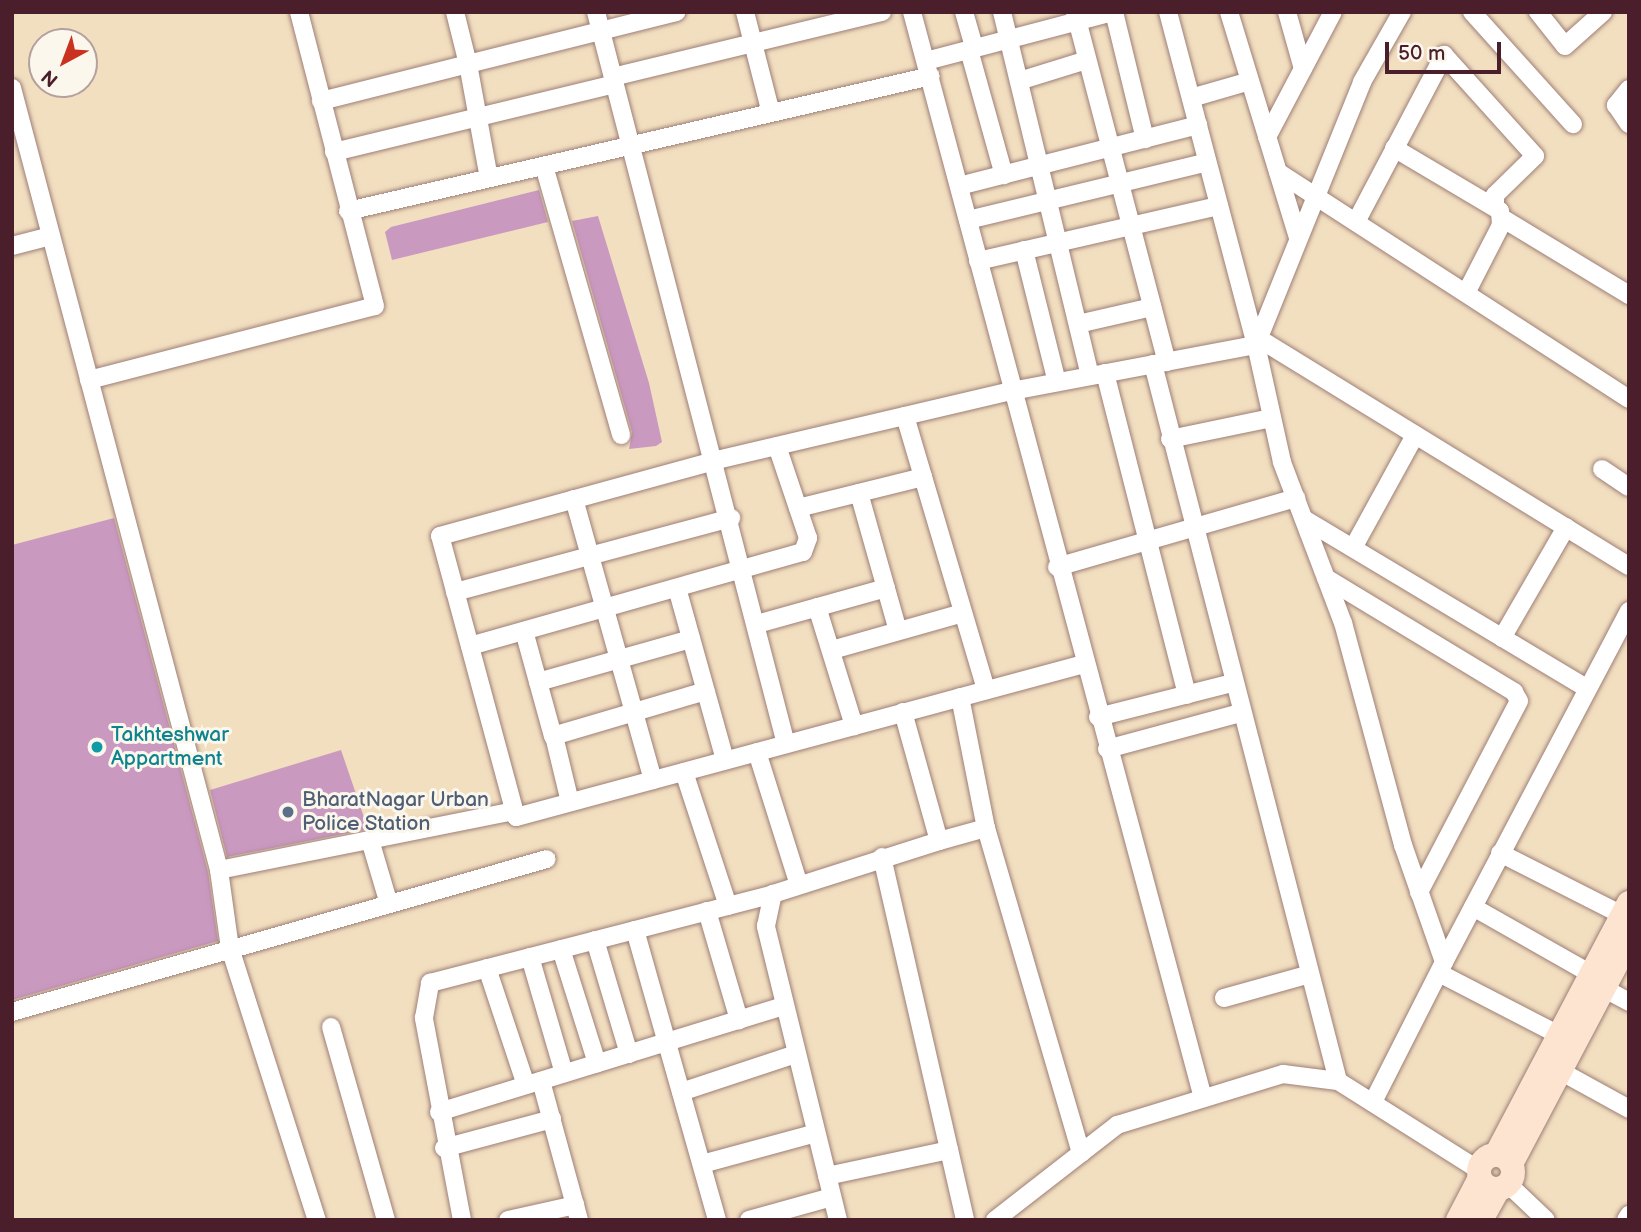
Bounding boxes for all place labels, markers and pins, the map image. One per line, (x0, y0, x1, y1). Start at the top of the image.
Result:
place label: Takhteshwar Appartment (111, 722, 229, 772)
marker: Takhteshwar Appartment (89, 739, 105, 755)
place label: BharatNagar Urban Police Station (302, 787, 489, 837)
marker: BharatNagar Urban Police Station (280, 804, 296, 820)

